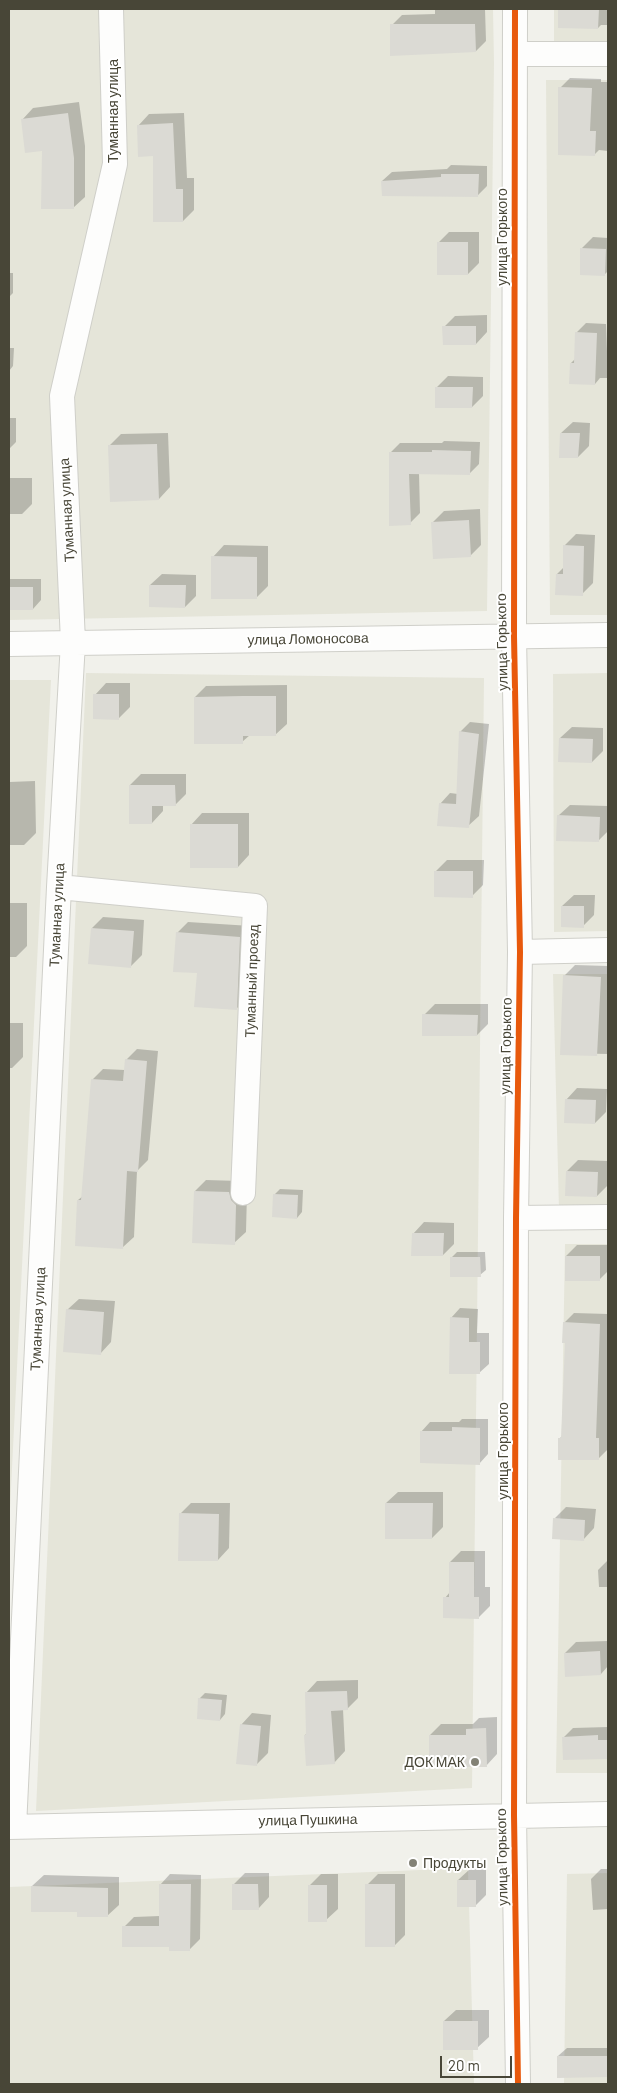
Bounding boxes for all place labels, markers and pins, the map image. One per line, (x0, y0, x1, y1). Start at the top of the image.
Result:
place label: ДОК МАК (405, 1754, 465, 1770)
marker: ДОК МАК (469, 1756, 481, 1768)
place label: Продукты (423, 1855, 486, 1871)
marker: Продукты (407, 1857, 419, 1869)

